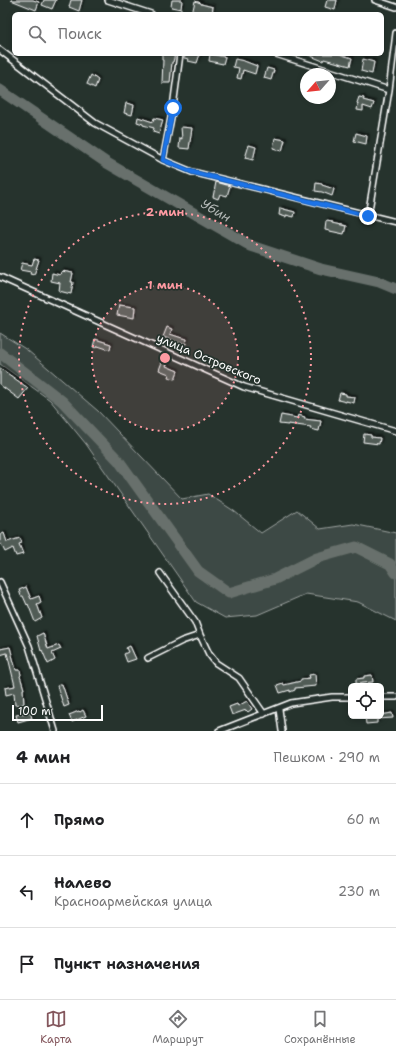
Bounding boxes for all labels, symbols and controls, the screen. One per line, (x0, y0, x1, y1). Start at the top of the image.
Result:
search box (12, 12, 384, 56)
icon: search (26, 23, 48, 45)
text: Поиск (58, 24, 102, 44)
north arrow (300, 68, 336, 104)
route start (164, 99, 182, 117)
water label: Убин (198, 195, 234, 226)
text: 2 мин (146, 204, 184, 220)
route end (359, 207, 377, 225)
text: 1 мин (147, 277, 183, 293)
street label: улица Островского (154, 330, 264, 388)
centre of rings (158, 351, 172, 365)
map controls (348, 683, 384, 719)
button: locate (348, 683, 384, 719)
scale bar (12, 703, 103, 722)
text: 100 m (18, 704, 51, 719)
text: 4 мин (16, 746, 71, 768)
text: Пешком · 290 m (274, 749, 380, 766)
icon: ahead (16, 809, 38, 831)
text: Прямо (54, 810, 104, 830)
text: 60 m (347, 811, 380, 828)
text: Налево (54, 873, 112, 893)
icon: left (16, 881, 38, 903)
text: 230 m (338, 883, 380, 900)
text: Красноармейская улица (54, 893, 212, 910)
icon: arrive (16, 953, 38, 975)
text: Пункт назначения (54, 954, 200, 974)
tab: Карта (40, 1008, 72, 1047)
tab: Маршрут (152, 1008, 203, 1047)
tab: Сохранённые (284, 1008, 356, 1047)

